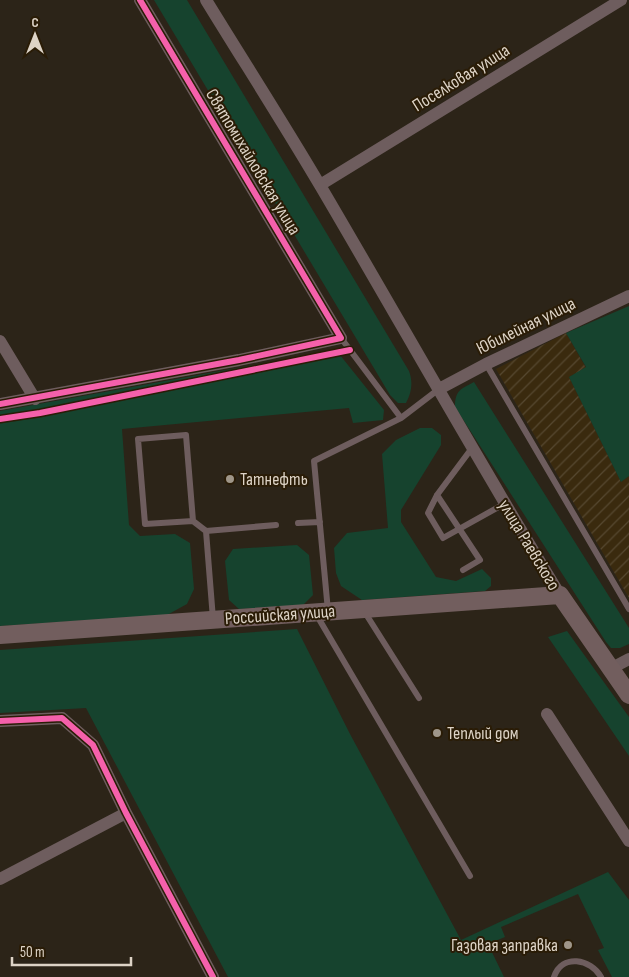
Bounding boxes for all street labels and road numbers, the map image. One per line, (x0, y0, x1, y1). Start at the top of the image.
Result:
street label: Поселковая улица (408, 40, 514, 116)
street label: Святомихайловская улица (201, 85, 305, 239)
street label: Юбилейная улица (473, 293, 579, 359)
street label: улица Раевского (494, 496, 564, 594)
street label: Российская улица (224, 601, 336, 629)

